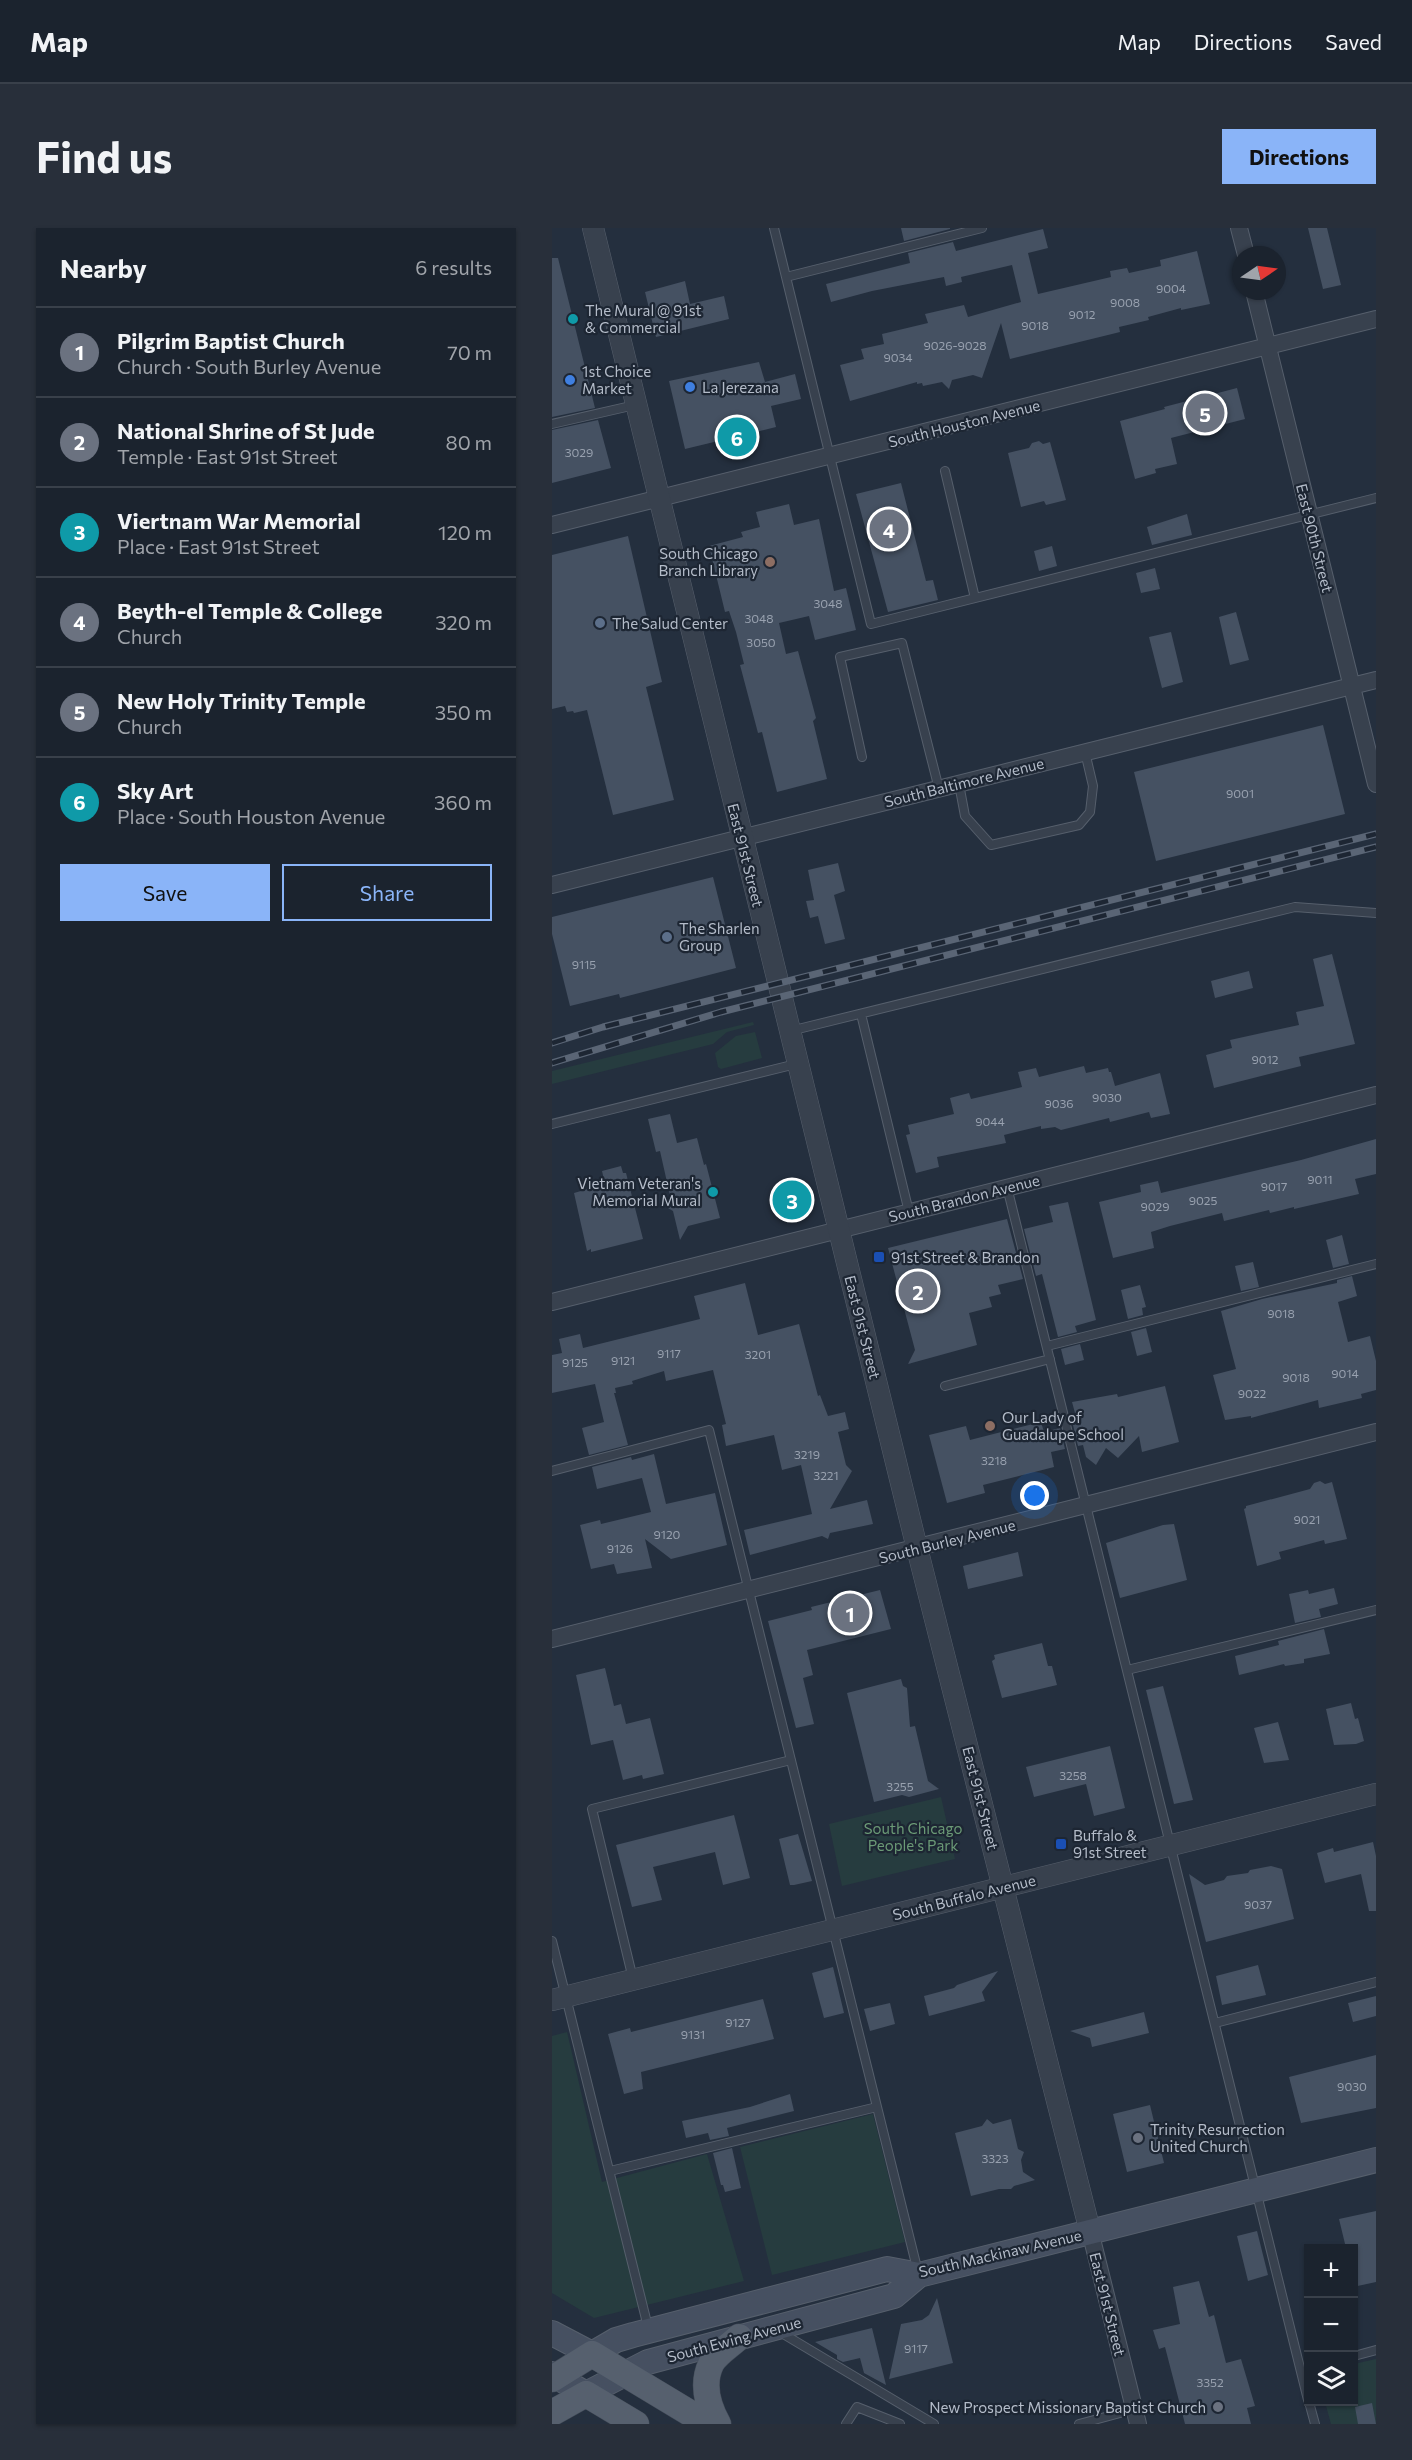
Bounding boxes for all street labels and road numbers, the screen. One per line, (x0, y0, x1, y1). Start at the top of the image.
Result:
street label: South Houston Avenue (886, 395, 1042, 451)
street label: East 90th Street (1293, 482, 1337, 594)
street label: South Baltimore Avenue (882, 753, 1046, 811)
street label: East 91st Street (724, 801, 768, 909)
street label: South Brandon Avenue (887, 1171, 1041, 1225)
street label: East 91st Street (841, 1273, 885, 1381)
street label: South Burley Avenue (877, 1515, 1017, 1567)
street label: East 91st Street (959, 1744, 1003, 1852)
street label: South Buffalo Avenue (891, 1871, 1037, 1923)
street label: South Mackinaw Avenue (917, 2225, 1083, 2280)
street label: East 91st Street (1086, 2250, 1130, 2358)
street label: South Ewing Avenue (665, 2312, 803, 2366)

